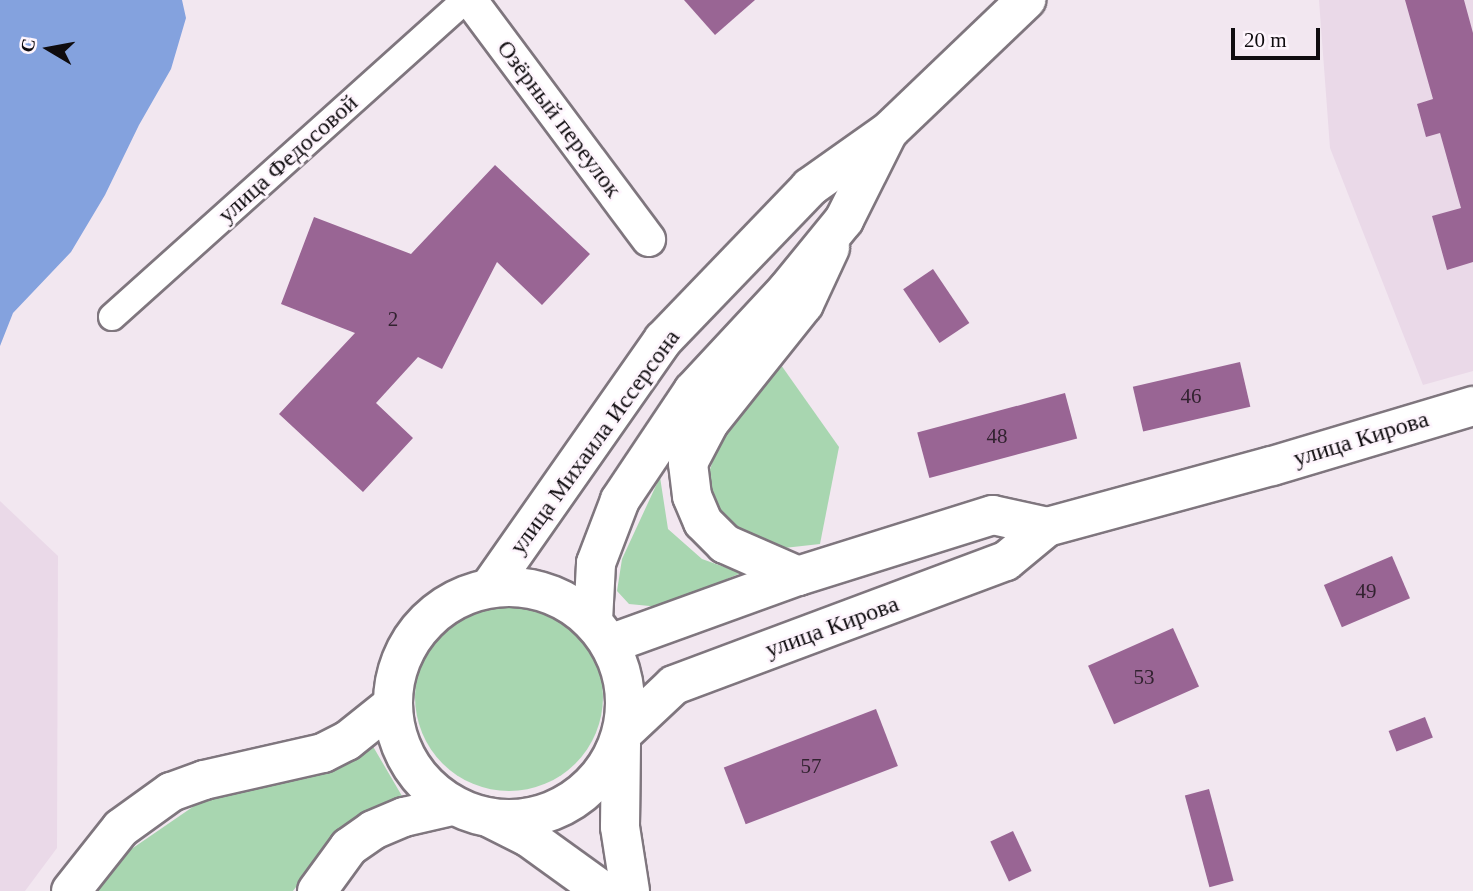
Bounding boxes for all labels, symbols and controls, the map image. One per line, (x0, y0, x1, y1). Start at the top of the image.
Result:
north arrow (14, 14, 84, 84)
scale bar (1235, 14, 1324, 58)
text: 20 m (1244, 28, 1287, 52)
street label: Озёрный переулок (491, 35, 627, 203)
text: С (16, 37, 39, 54)
street label: улица Федосовой (212, 89, 364, 229)
house number: 2 (388, 306, 398, 332)
street label: улица Михаила Иссерсона (504, 324, 686, 560)
house number: 46 (1180, 383, 1202, 409)
street label: улица Кирова (1290, 405, 1432, 473)
house number: 48 (986, 423, 1007, 449)
house number: 49 (1356, 578, 1376, 604)
street label: улица Кирова (761, 590, 903, 664)
house number: 53 (1134, 664, 1154, 690)
house number: 57 (800, 753, 822, 779)

